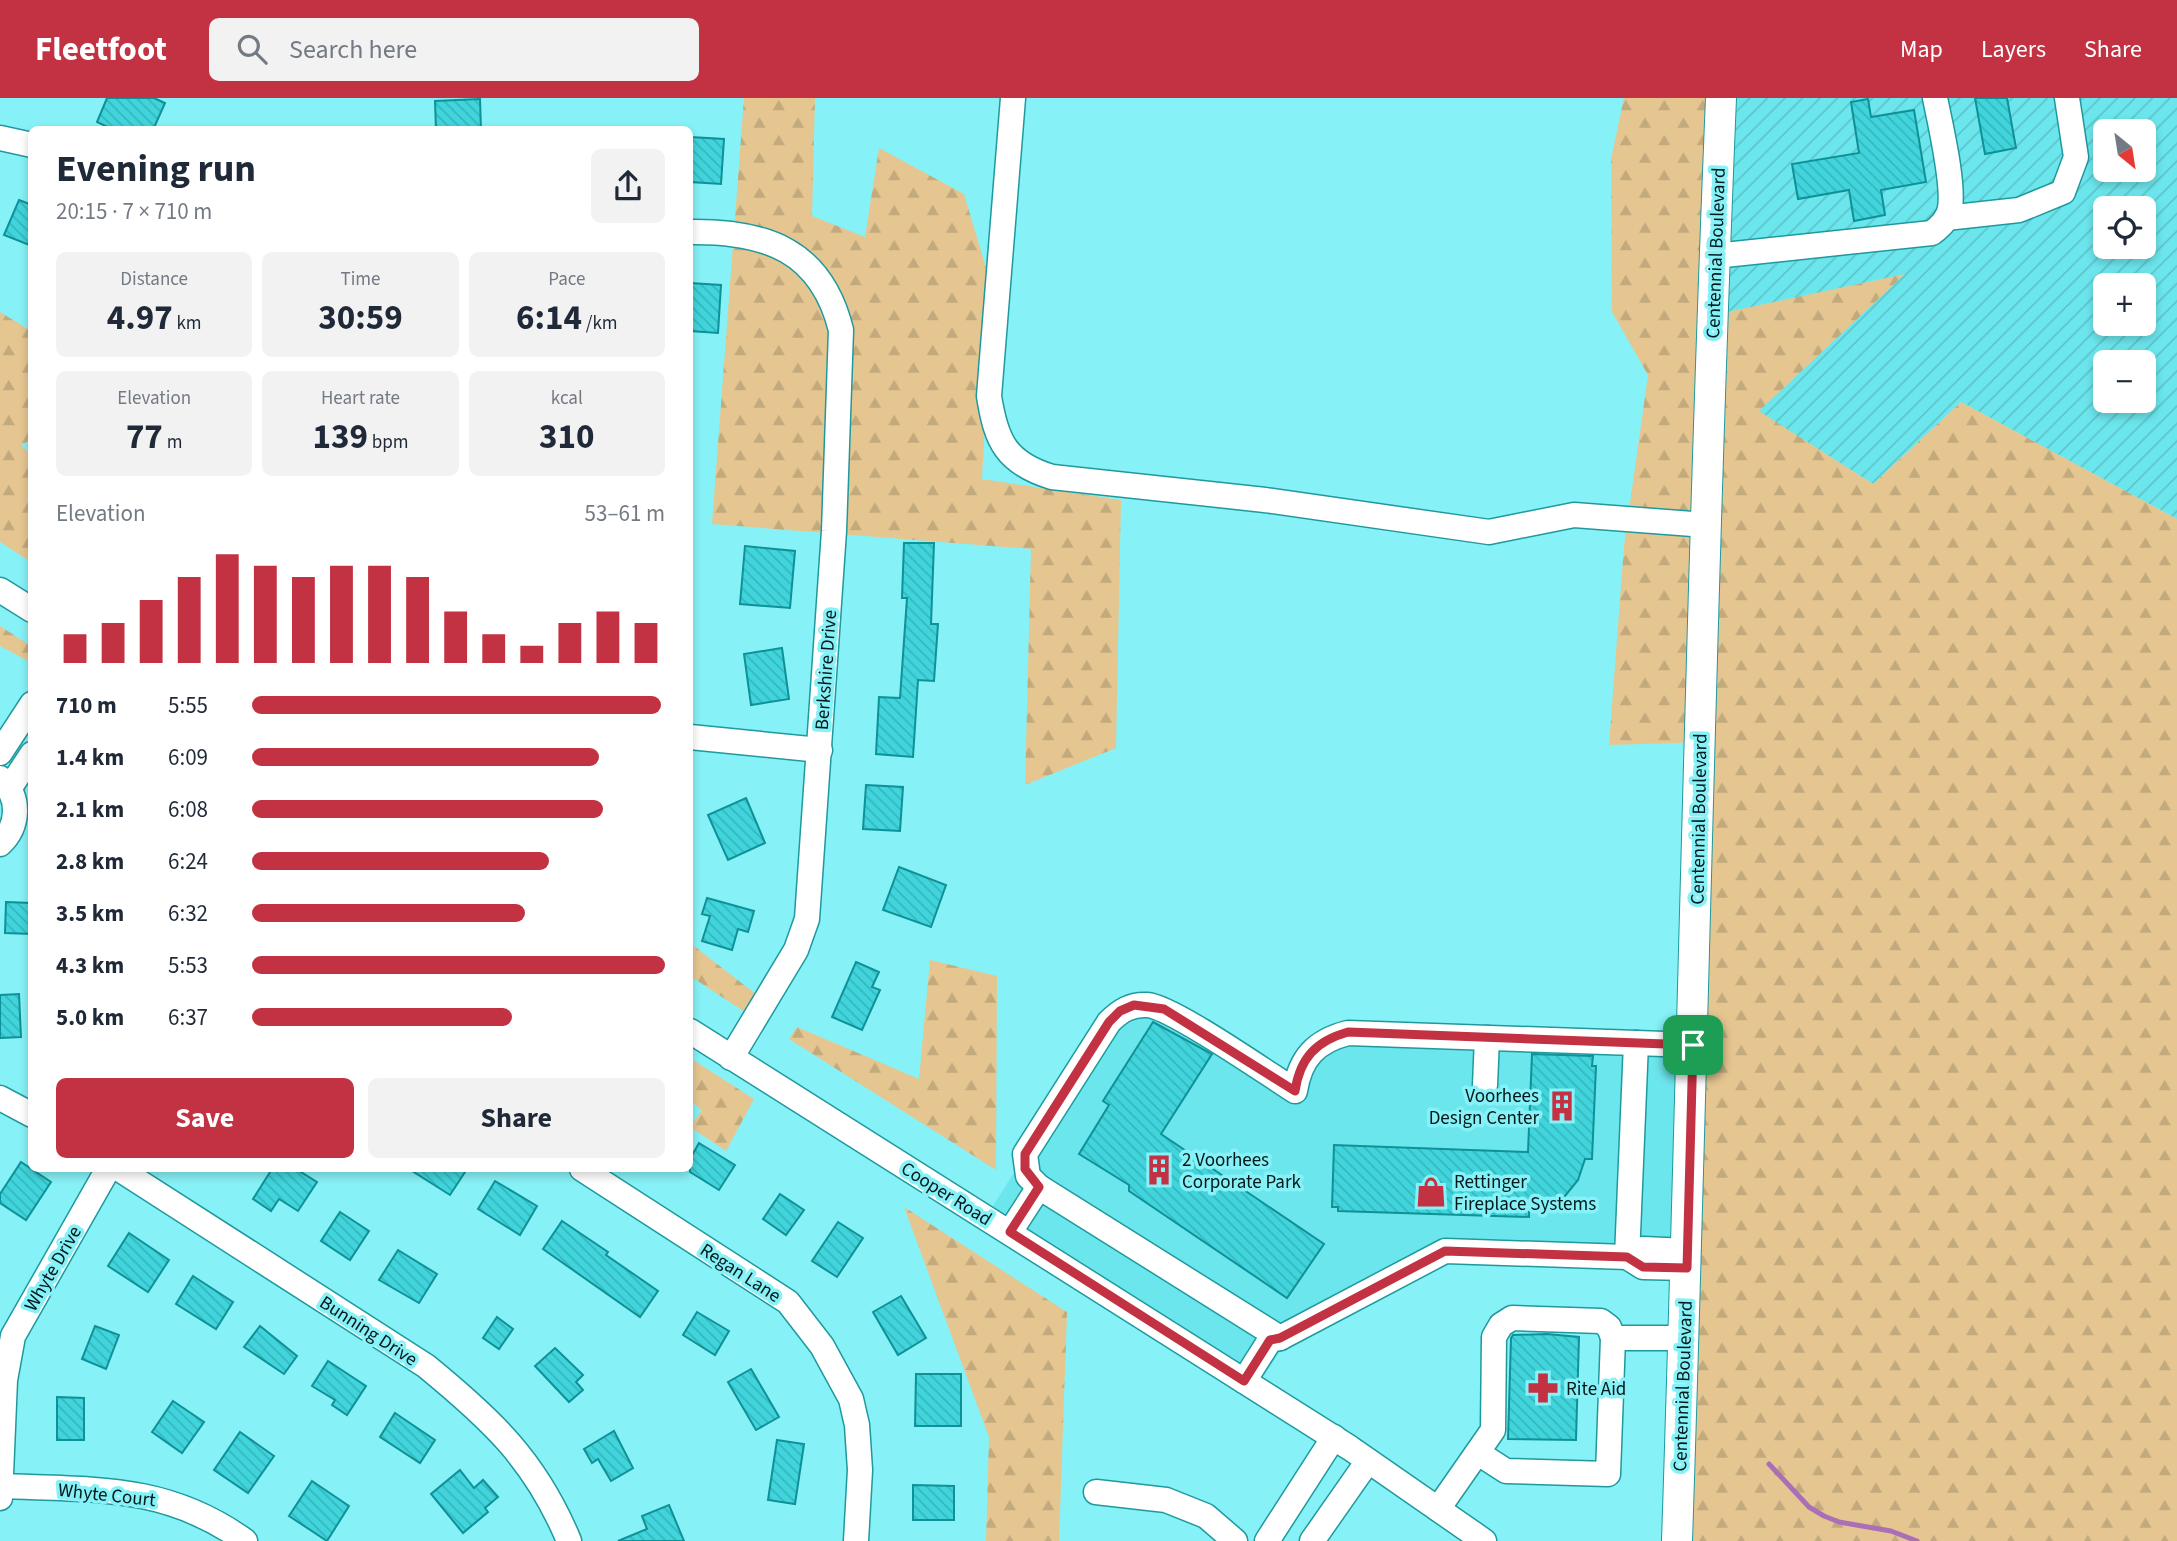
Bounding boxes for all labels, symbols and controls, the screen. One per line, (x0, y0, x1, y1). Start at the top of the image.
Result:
search box (209, 18, 699, 81)
text: Fleetfoot (35, 26, 167, 73)
icon: search (233, 30, 271, 68)
text: Search here (289, 31, 417, 68)
text: Map (1900, 32, 1943, 67)
text: Layers (1981, 32, 2046, 67)
text: Share (2084, 32, 2142, 67)
north arrow (2093, 119, 2156, 182)
map controls (2093, 119, 2156, 413)
text: Evening run (56, 142, 256, 196)
button: share (591, 149, 665, 223)
street label: Centennial Boulevard (1700, 167, 1733, 339)
text: 20:15 · 7 × 710 m (56, 195, 212, 228)
button: locate (2093, 196, 2156, 259)
text: Distance (120, 266, 188, 293)
text: Time (340, 266, 381, 293)
text: Pace (548, 266, 585, 293)
button: + (2093, 273, 2156, 336)
text: 4.97 (107, 293, 173, 343)
text: 30:59 (318, 293, 403, 343)
text: 6:14 (516, 293, 582, 343)
text: km (173, 310, 202, 337)
text: /km (582, 310, 618, 337)
button: − (2093, 350, 2156, 413)
text: Elevation (117, 385, 191, 412)
text: Heart rate (321, 385, 400, 412)
text: kcal (551, 385, 583, 412)
text: 77 (126, 412, 163, 462)
text: 139 (312, 412, 368, 462)
text: 310 (539, 412, 595, 462)
text: m (163, 429, 182, 456)
text: bpm (368, 429, 409, 456)
text: Elevation (56, 497, 146, 530)
text: 53–61 m (585, 497, 665, 530)
street label: Berkshire Drive (809, 609, 844, 731)
text: 710 m (56, 689, 117, 722)
text: 5:55 (168, 689, 208, 722)
street label: Centennial Boulevard (1685, 733, 1714, 905)
text: 1.4 km (56, 741, 124, 774)
text: 6:09 (168, 741, 208, 774)
text: 2.1 km (56, 793, 124, 826)
text: 6:08 (168, 793, 208, 826)
text: 2.8 km (56, 845, 124, 878)
text: 6:24 (168, 845, 208, 878)
text: 3.5 km (56, 897, 124, 930)
text: 6:32 (168, 897, 208, 930)
text: 4.3 km (56, 949, 124, 982)
text: 5:53 (168, 949, 208, 982)
text: 5.0 km (56, 1001, 124, 1034)
text: 6:37 (168, 1001, 208, 1034)
pin (1663, 1015, 1723, 1075)
icon: arrive (1674, 1026, 1712, 1064)
button: Save (56, 1078, 354, 1158)
button: Share (368, 1078, 665, 1158)
place label: Voorhees Design Center (1429, 1083, 1539, 1132)
building icon: Voorhees Design Center (1545, 1089, 1579, 1123)
place label: 2 Voorhees Corporate Park (1182, 1147, 1302, 1196)
building icon: 2 Voorhees Corporate Park (1142, 1153, 1176, 1187)
street label: Cooper Road (896, 1156, 997, 1233)
place label: Rettinger Fireplace Systems (1454, 1169, 1596, 1218)
shop icon: Rettinger Fireplace Systems (1414, 1175, 1448, 1209)
street label: Whyte Drive (18, 1221, 89, 1317)
street label: Regan Lane (694, 1237, 786, 1310)
street label: Bunning Drive (314, 1289, 422, 1373)
street label: Centennial Boulevard (1667, 1300, 1700, 1472)
pharmacy icon: Rite Aid (1526, 1371, 1560, 1405)
place label: Rite Aid (1566, 1376, 1626, 1403)
street label: Whyte Court (57, 1477, 158, 1514)

